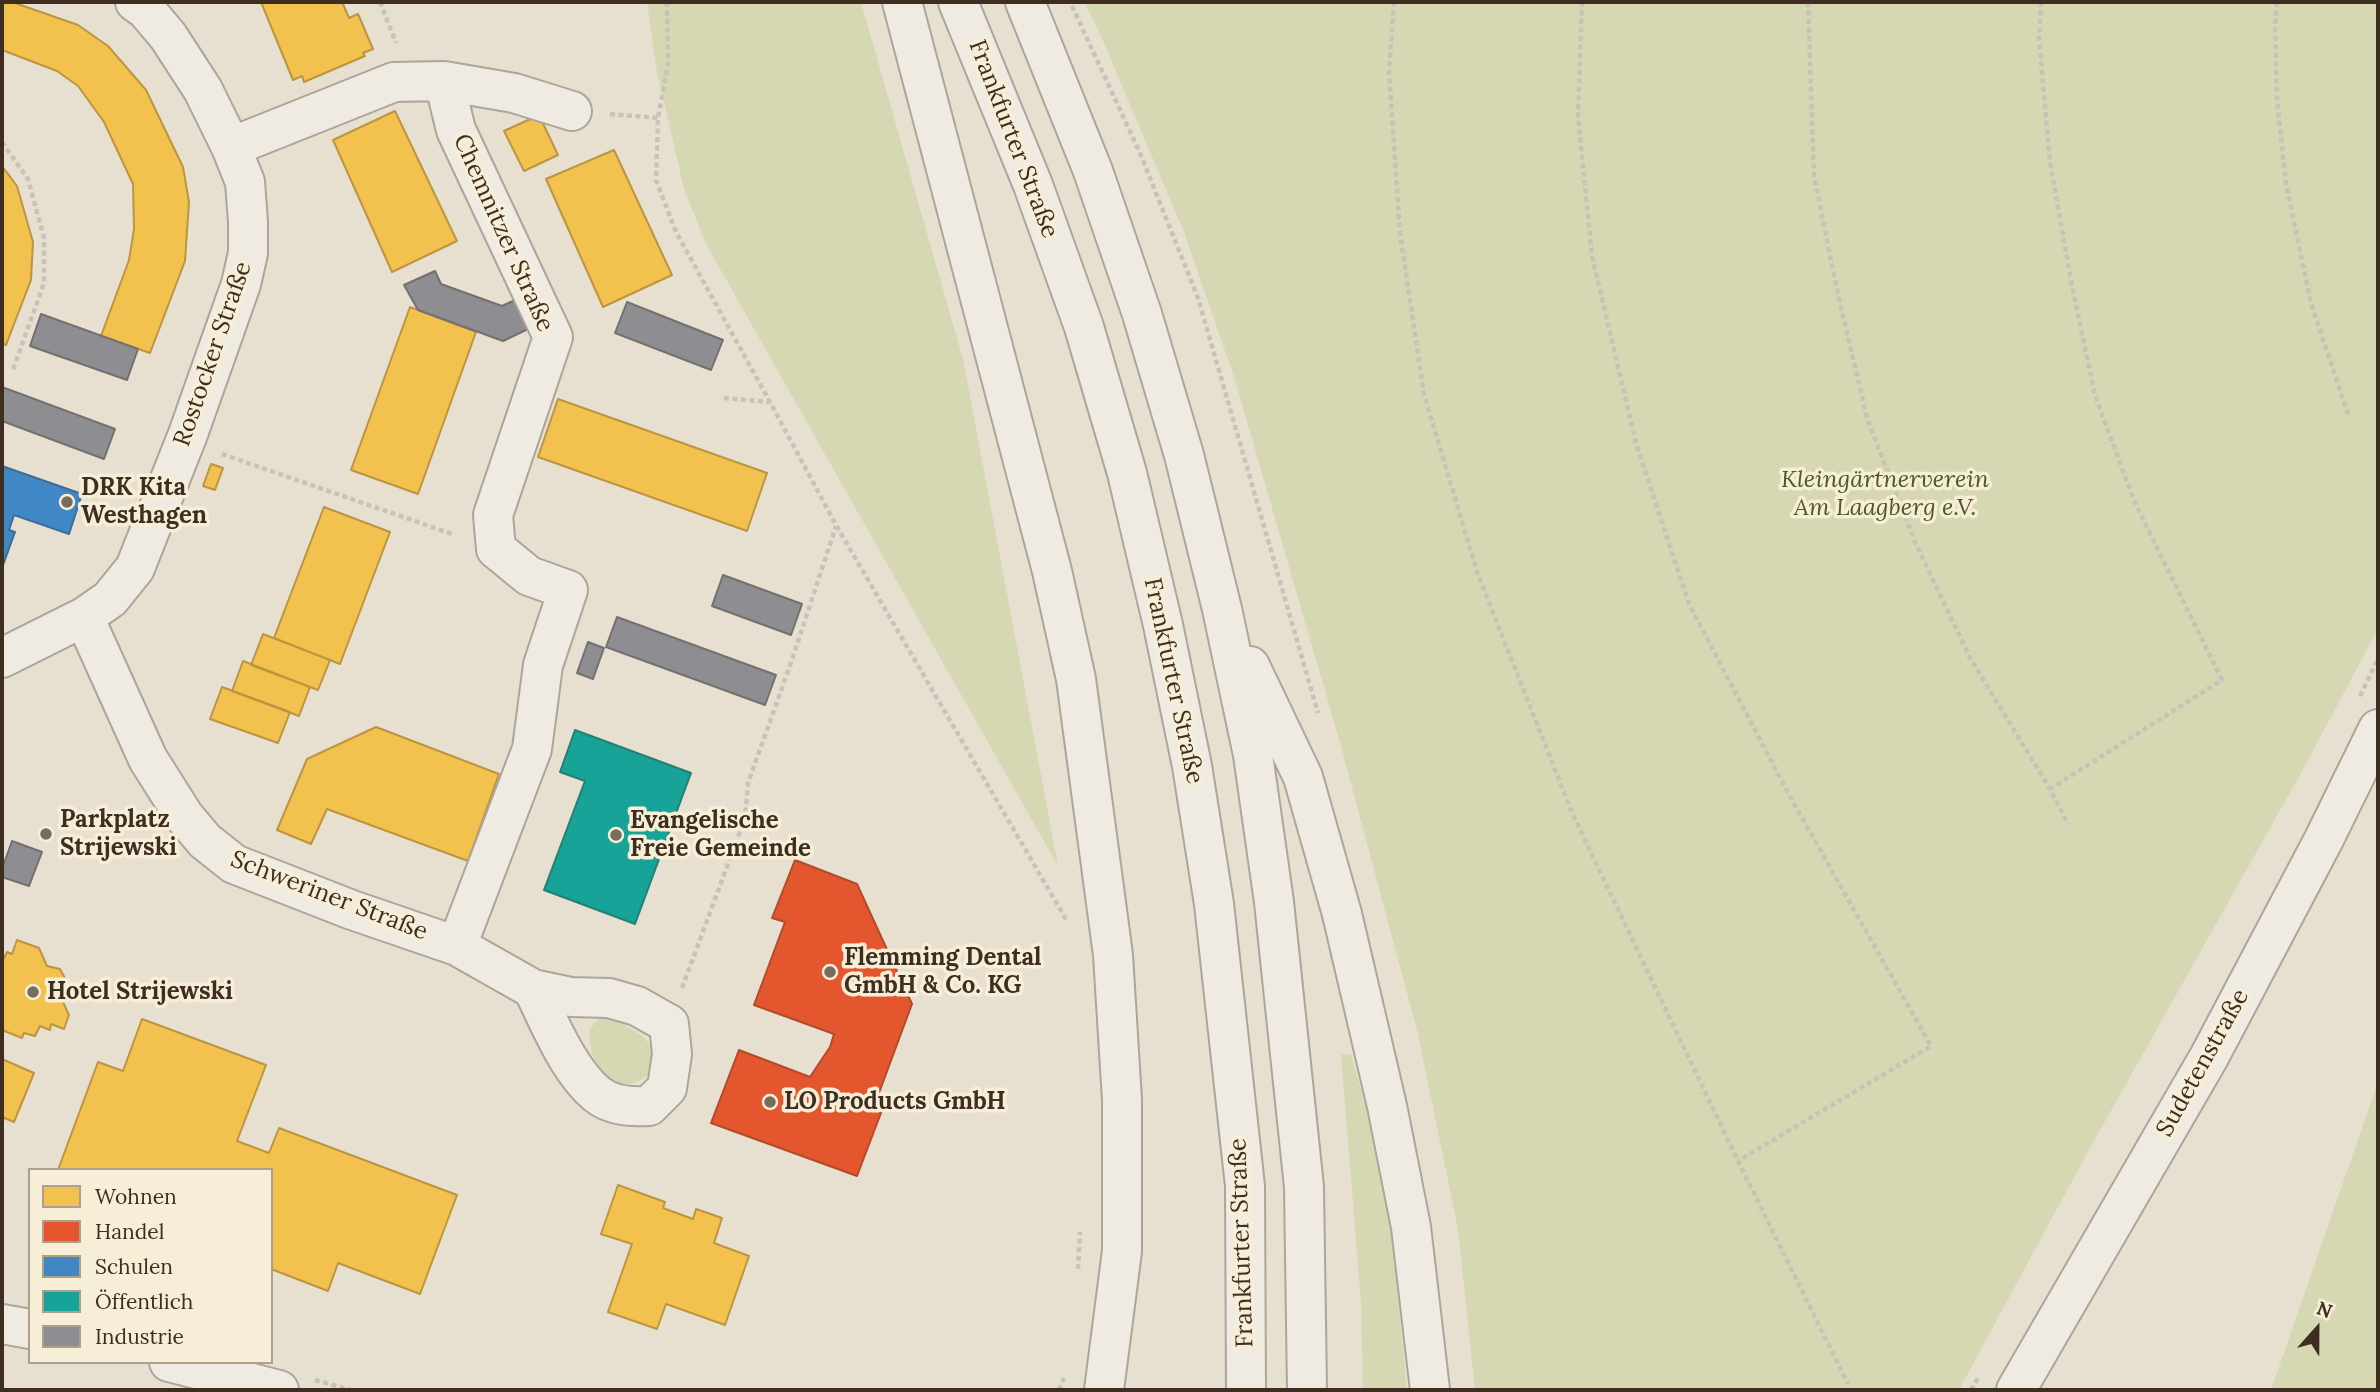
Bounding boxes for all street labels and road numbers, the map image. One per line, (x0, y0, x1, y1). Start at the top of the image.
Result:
street label: Frankfurter Straße (962, 36, 1064, 242)
street label: Chemnitzer Straße (446, 130, 560, 336)
street label: Rostocker Straße (168, 258, 258, 450)
street label: Frankfurter Straße (1137, 575, 1209, 787)
street label: Schweriner Straße (226, 845, 432, 947)
street label: Sudetenstraße (2151, 984, 2255, 1142)
street label: Frankfurter Straße (1224, 1138, 1260, 1348)

